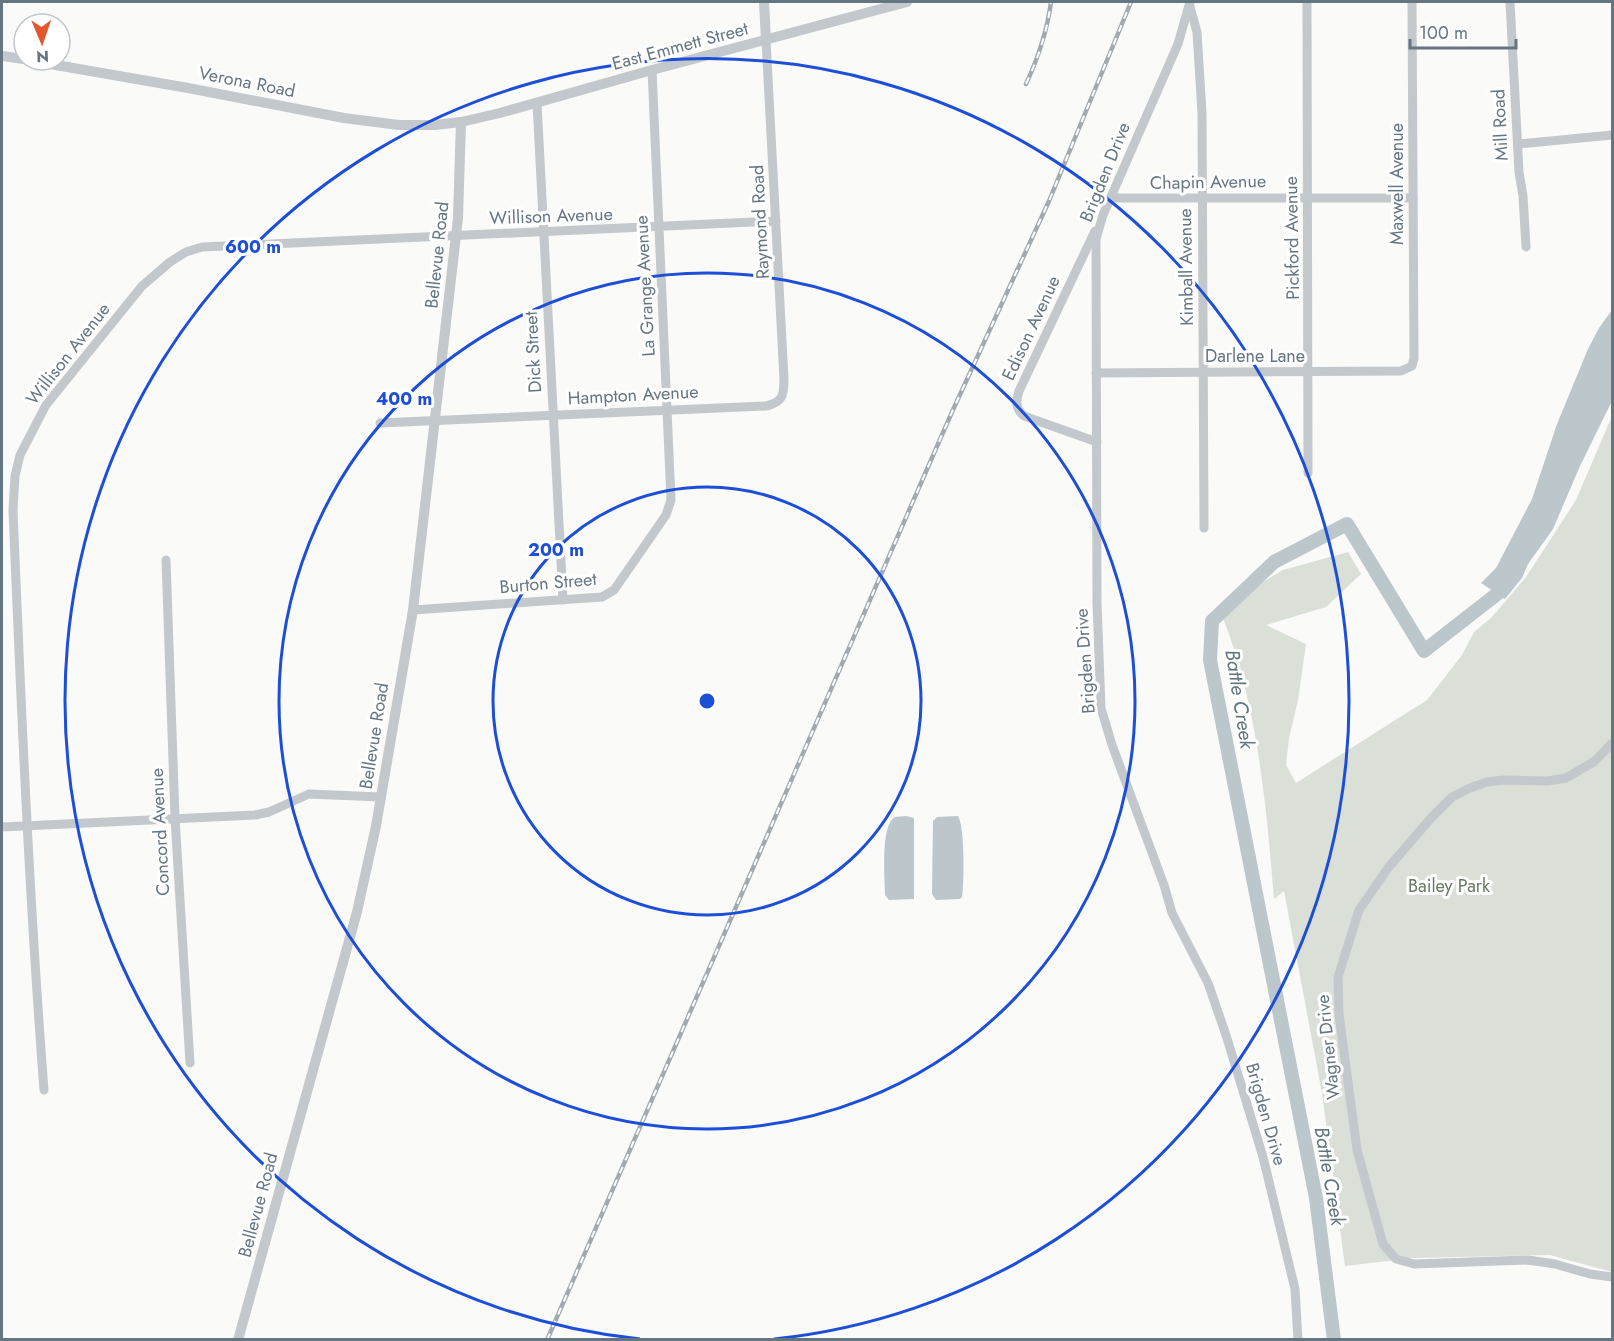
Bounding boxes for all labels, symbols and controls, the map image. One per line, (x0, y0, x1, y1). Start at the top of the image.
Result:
north arrow (12, 12, 72, 72)
scale bar (1410, 12, 1516, 50)
street label: East Emmett Street (609, 15, 752, 77)
text: 100 m (1419, 20, 1468, 46)
text: N (36, 45, 49, 68)
street label: Verona Road (197, 60, 297, 104)
street label: Mill Road (1485, 88, 1515, 162)
street label: Brigden Drive (1073, 118, 1137, 226)
street label: Maxwell Avenue (1384, 123, 1410, 245)
street label: Raymond Road (744, 164, 776, 280)
street label: Chapin Avenue (1150, 168, 1266, 196)
street label: Pickford Avenue (1278, 176, 1306, 300)
street label: Bellevue Road (418, 200, 456, 310)
street label: Willison Avenue (489, 201, 613, 231)
street label: Kimball Avenue (1172, 208, 1200, 326)
street label: La Grange Avenue (628, 215, 662, 357)
text: 600 m (225, 234, 281, 260)
street label: Edison Avenue (995, 271, 1067, 385)
street label: Willison Avenue (20, 297, 116, 411)
street label: Dick Street (518, 310, 548, 394)
street label: Darlene Lane (1205, 343, 1305, 369)
street label: Hampton Avenue (567, 379, 699, 411)
text: 400 m (376, 386, 432, 412)
text: 200 m (528, 537, 584, 563)
street label: Burton Street (498, 566, 598, 600)
street label: Brigden Drive (1068, 607, 1102, 715)
water label: Battle Creek (1217, 647, 1262, 752)
street label: Bellevue Road (353, 681, 395, 791)
centre of rings (697, 691, 717, 711)
street label: Concord Avenue (144, 767, 176, 897)
park label: Bailey Park (1408, 873, 1490, 899)
street label: Wagner Drive (1310, 993, 1346, 1101)
street label: Brigden Drive (1239, 1060, 1293, 1168)
water label: Battle Creek (1307, 1124, 1353, 1229)
street label: Bellevue Road (232, 1150, 284, 1260)

